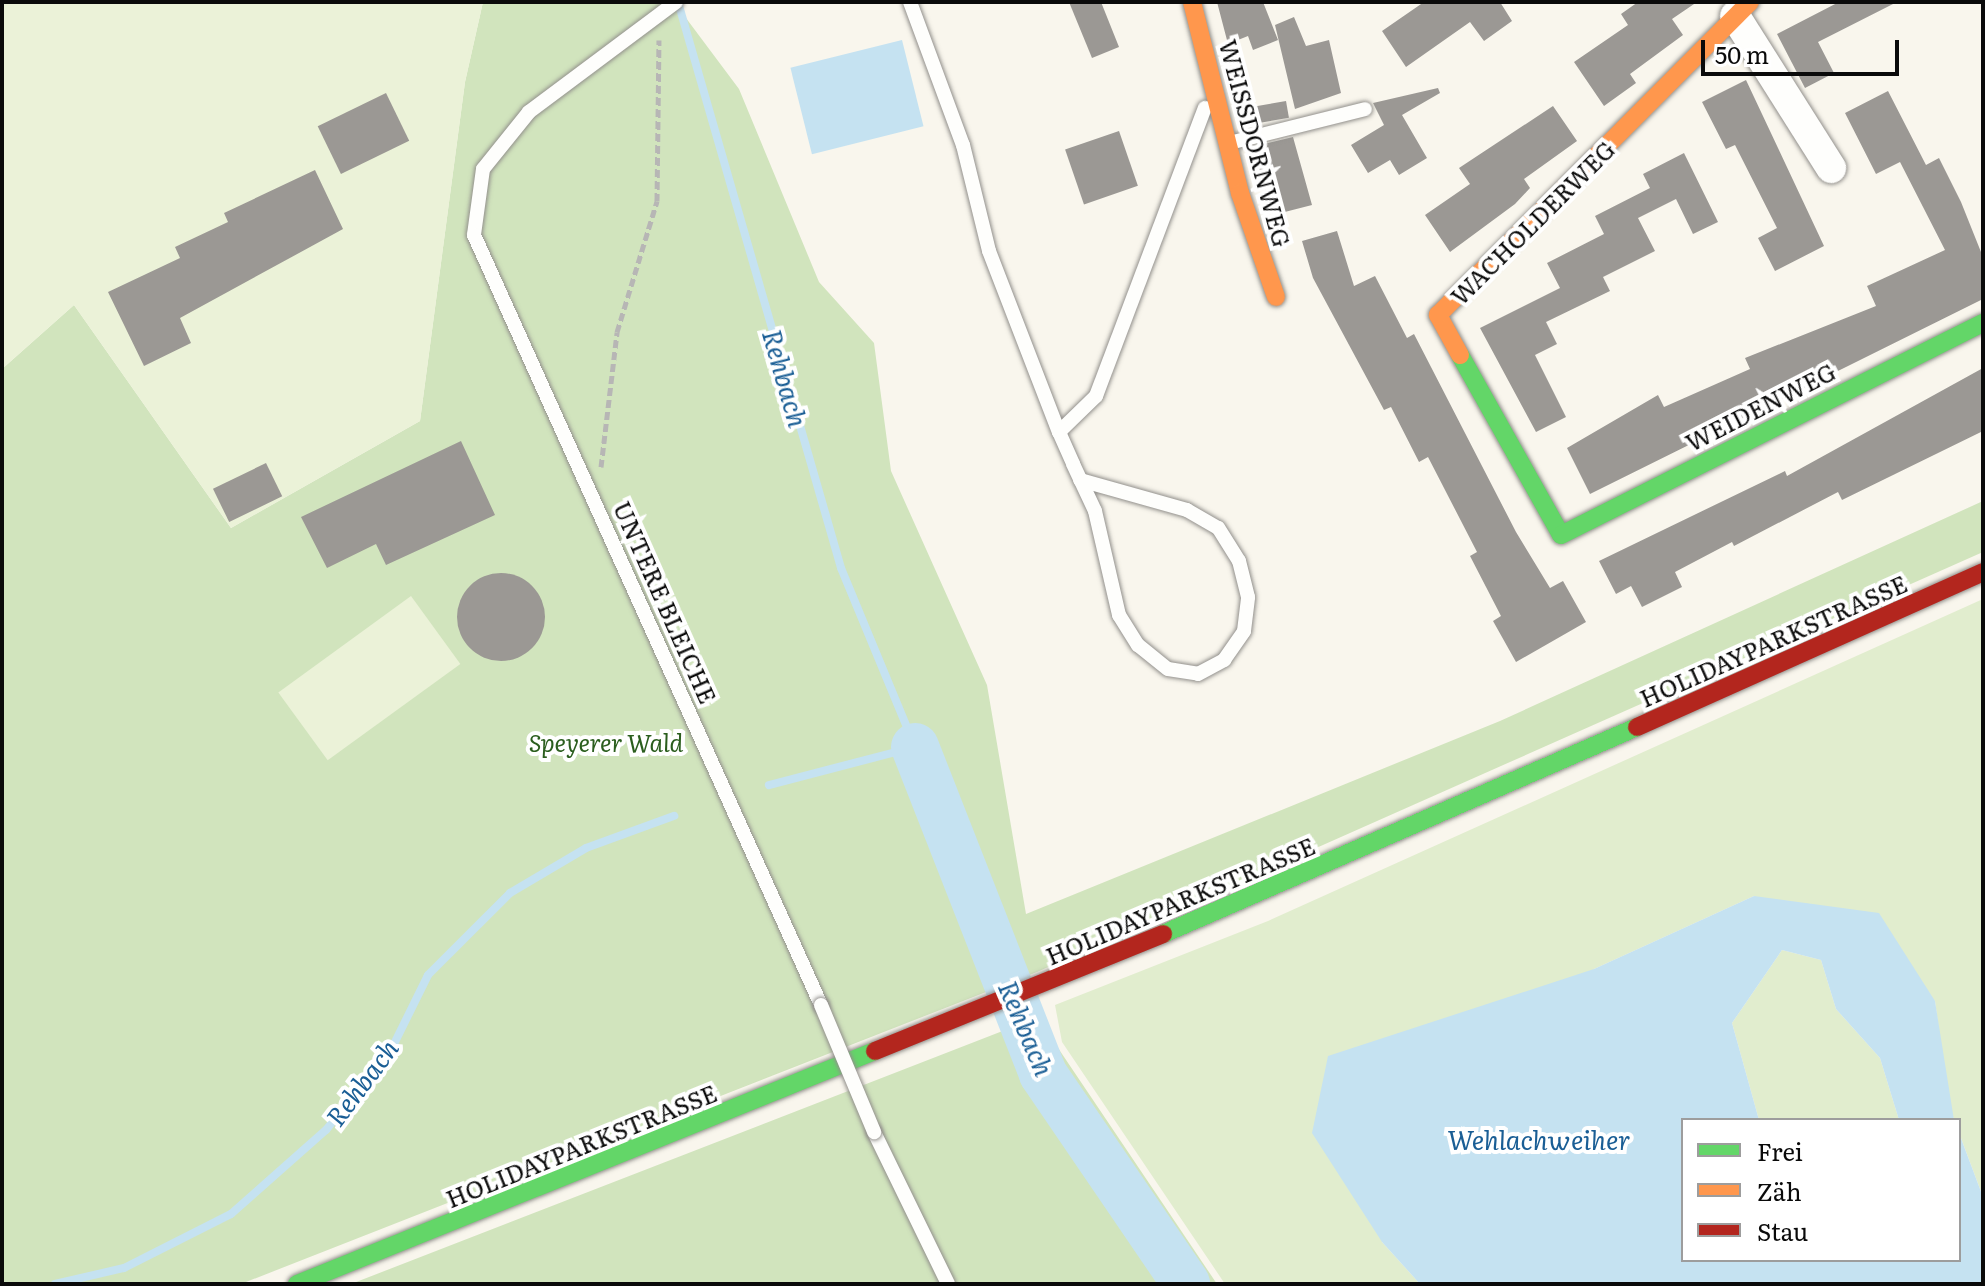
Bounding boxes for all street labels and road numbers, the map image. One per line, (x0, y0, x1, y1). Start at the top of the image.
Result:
street label: WEISSDORNWEG (1214, 36, 1298, 250)
street label: WACHOLDERWEG (1444, 134, 1620, 310)
street label: WEIDENWEG (1680, 356, 1840, 456)
street label: UNTERE BLEICHE (608, 496, 724, 708)
street label: HOLIDAYPARKSTRASSE (1635, 568, 1911, 712)
street label: HOLIDAYPARKSTRASSE (1041, 830, 1319, 970)
street label: HOLIDAYPARKSTRASSE (441, 1077, 721, 1213)

